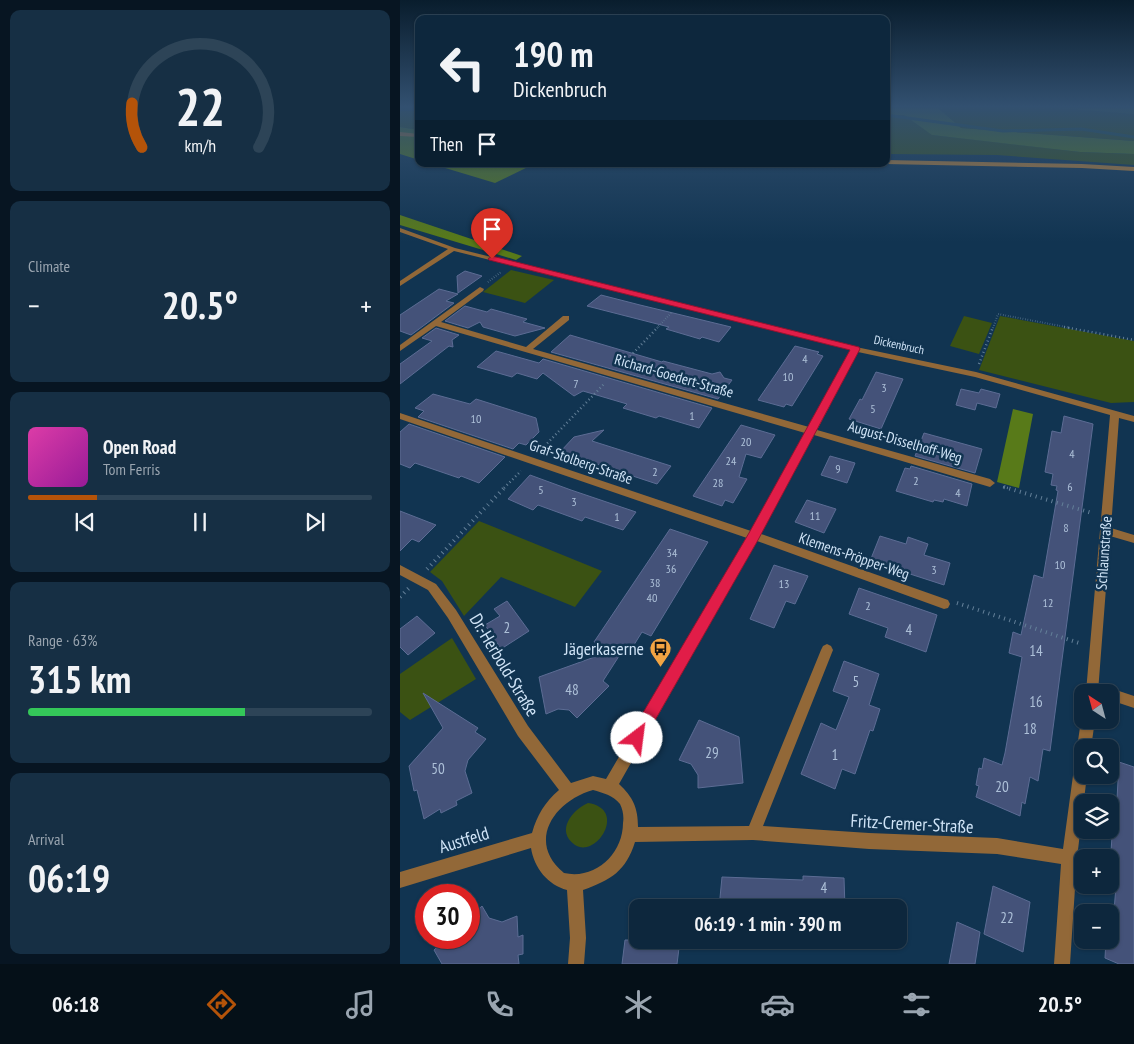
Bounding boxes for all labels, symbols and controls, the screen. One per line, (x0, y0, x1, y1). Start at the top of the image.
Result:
text: 190 m (513, 31, 594, 77)
icon: left (430, 35, 495, 100)
text: 22 (175, 73, 225, 140)
text: Dickenbruch (513, 75, 607, 103)
icon: arrive (473, 130, 501, 158)
text: Then (430, 132, 463, 156)
text: km/h (184, 134, 216, 157)
pin (471, 208, 513, 259)
icon: arrive (478, 215, 506, 243)
text: Climate (28, 256, 70, 276)
text: 20.5° (162, 280, 238, 329)
text: − (28, 287, 40, 324)
text: + (360, 287, 372, 324)
street label: Dickenbruch (873, 332, 926, 357)
street label: Richard-Goedert-Straße (612, 349, 736, 402)
house number: 4 (802, 351, 808, 366)
house number: 10 (783, 369, 793, 384)
house number: 7 (573, 376, 579, 391)
house number: 3 (881, 380, 887, 395)
house number: 5 (870, 401, 876, 416)
house number: 1 (689, 408, 695, 423)
house number: 10 (471, 411, 481, 426)
street label: August-Disselhoff-Weg (846, 416, 964, 467)
house number: 20 (741, 434, 751, 449)
text: Open Road (103, 435, 176, 459)
street label: Graf-Stolberg-Straße (527, 435, 635, 488)
house number: 4 (1069, 446, 1075, 461)
house number: 24 (726, 453, 737, 468)
text: Tom Ferris (103, 459, 160, 479)
house number: 9 (835, 461, 841, 476)
house number: 2 (652, 464, 658, 479)
house number: 2 (913, 473, 919, 488)
house number: 28 (713, 475, 723, 490)
house number: 6 (1067, 479, 1073, 494)
house number: 5 (538, 482, 544, 497)
house number: 4 (955, 485, 961, 500)
house number: 3 (571, 494, 577, 509)
icon: previous (71, 508, 99, 536)
icon: pause (186, 508, 214, 536)
icon: next (301, 508, 329, 536)
house number: 11 (810, 508, 820, 523)
house number: 1 (614, 509, 620, 524)
street label: Schlaunstraße (1091, 516, 1116, 590)
house number: 8 (1063, 520, 1069, 535)
street label: Klemens-Pröpper-Weg (796, 528, 912, 583)
house number: 34 (667, 545, 678, 560)
house number: 10 (1055, 557, 1065, 572)
house number: 36 (666, 561, 676, 576)
house number: 3 (931, 562, 937, 577)
house number: 38 (650, 575, 660, 590)
house number: 13 (779, 576, 789, 591)
house number: 40 (647, 590, 657, 605)
house number: 12 (1043, 595, 1053, 610)
house number: 2 (865, 598, 871, 613)
street label: Dr.-Herbold-Straße (465, 609, 544, 720)
house number: 2 (504, 618, 510, 637)
house number: 4 (906, 620, 913, 639)
text: Range · 63% (28, 630, 97, 650)
place label: Jägerkaserne (563, 637, 644, 660)
bus stop icon: Jägerkaserne (648, 637, 672, 668)
house number: 14 (1029, 641, 1043, 660)
text: 315 km (28, 654, 131, 703)
house number: 5 (853, 672, 859, 691)
house number: 48 (565, 680, 579, 699)
north arrow (1074, 684, 1119, 729)
map controls (1074, 684, 1119, 949)
house number: 16 (1029, 692, 1043, 711)
position arrow (610, 711, 662, 763)
house number: 18 (1023, 719, 1037, 738)
button: search (1074, 739, 1119, 784)
house number: 29 (705, 743, 719, 762)
house number: 1 (832, 745, 838, 764)
house number: 50 (431, 759, 445, 778)
house number: 20 (995, 777, 1009, 796)
button: layers (1074, 794, 1119, 839)
street label: Fritz-Cremer-Straße (850, 809, 974, 838)
street label: Austfeld (436, 821, 492, 858)
text: Arrival (28, 829, 64, 849)
button: + (1074, 849, 1119, 894)
text: 06:19 (28, 853, 110, 902)
house number: 4 (821, 878, 828, 897)
speed limit sign: 30 (415, 884, 480, 949)
button: − (1074, 904, 1119, 949)
house number: 22 (1000, 908, 1014, 927)
text: 06:19 · 1 min · 390 m (695, 912, 841, 936)
icon: directions (204, 987, 239, 1022)
icon: music (343, 987, 378, 1022)
icon: phone (482, 987, 517, 1022)
icon: climate (621, 987, 656, 1022)
icon: car (760, 987, 795, 1022)
icon: filters (899, 987, 934, 1022)
text: 06:18 (52, 990, 100, 1018)
text: 20.5° (1038, 990, 1082, 1018)

